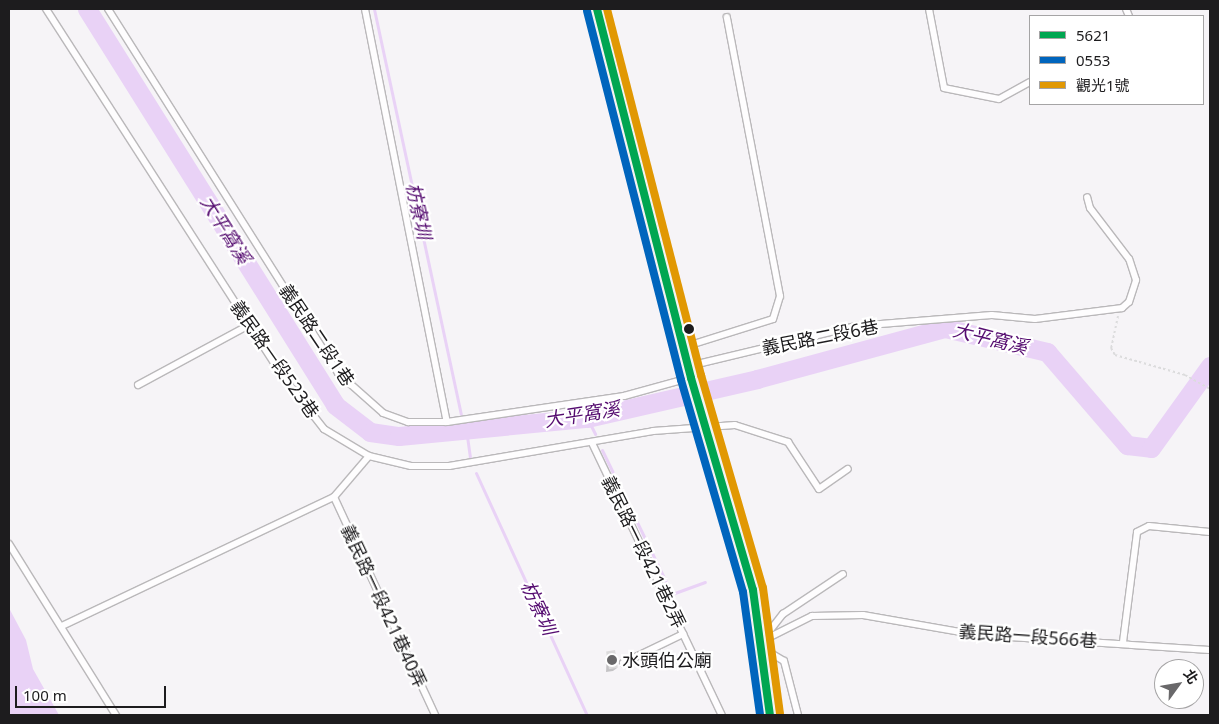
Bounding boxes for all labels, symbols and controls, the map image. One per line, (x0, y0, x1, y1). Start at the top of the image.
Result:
legend (1029, 15, 1204, 105)
text: 5621 (1076, 25, 1110, 45)
text: 0553 (1076, 50, 1110, 70)
text: 觀光1號 (1076, 75, 1130, 95)
water label: 枋寮圳 (401, 181, 435, 241)
water label: 大平窩溪 (195, 192, 255, 268)
street label: 義民路二段1巷 (275, 280, 359, 390)
street label: 義民路一段523巷 (226, 296, 324, 422)
street label: 義民路二段6巷 (760, 315, 880, 359)
water label: 大平窩溪 (950, 319, 1030, 359)
unlabelled marker (684, 324, 694, 334)
water label: 大平窩溪 (543, 398, 621, 432)
street label: 義民路一段421巷2弄 (598, 472, 690, 632)
street label: 義民路一段421巷40弄 (337, 521, 431, 691)
water label: 枋寮圳 (516, 577, 560, 639)
street label: 義民路一段566巷 (958, 620, 1098, 652)
place label: 水頭伯公廟 (622, 649, 712, 671)
marker: 水頭伯公廟 (606, 654, 618, 666)
north arrow (1154, 659, 1204, 709)
text: 北 (1180, 665, 1203, 687)
scale bar (18, 676, 169, 708)
text: 100 m (23, 685, 67, 705)

